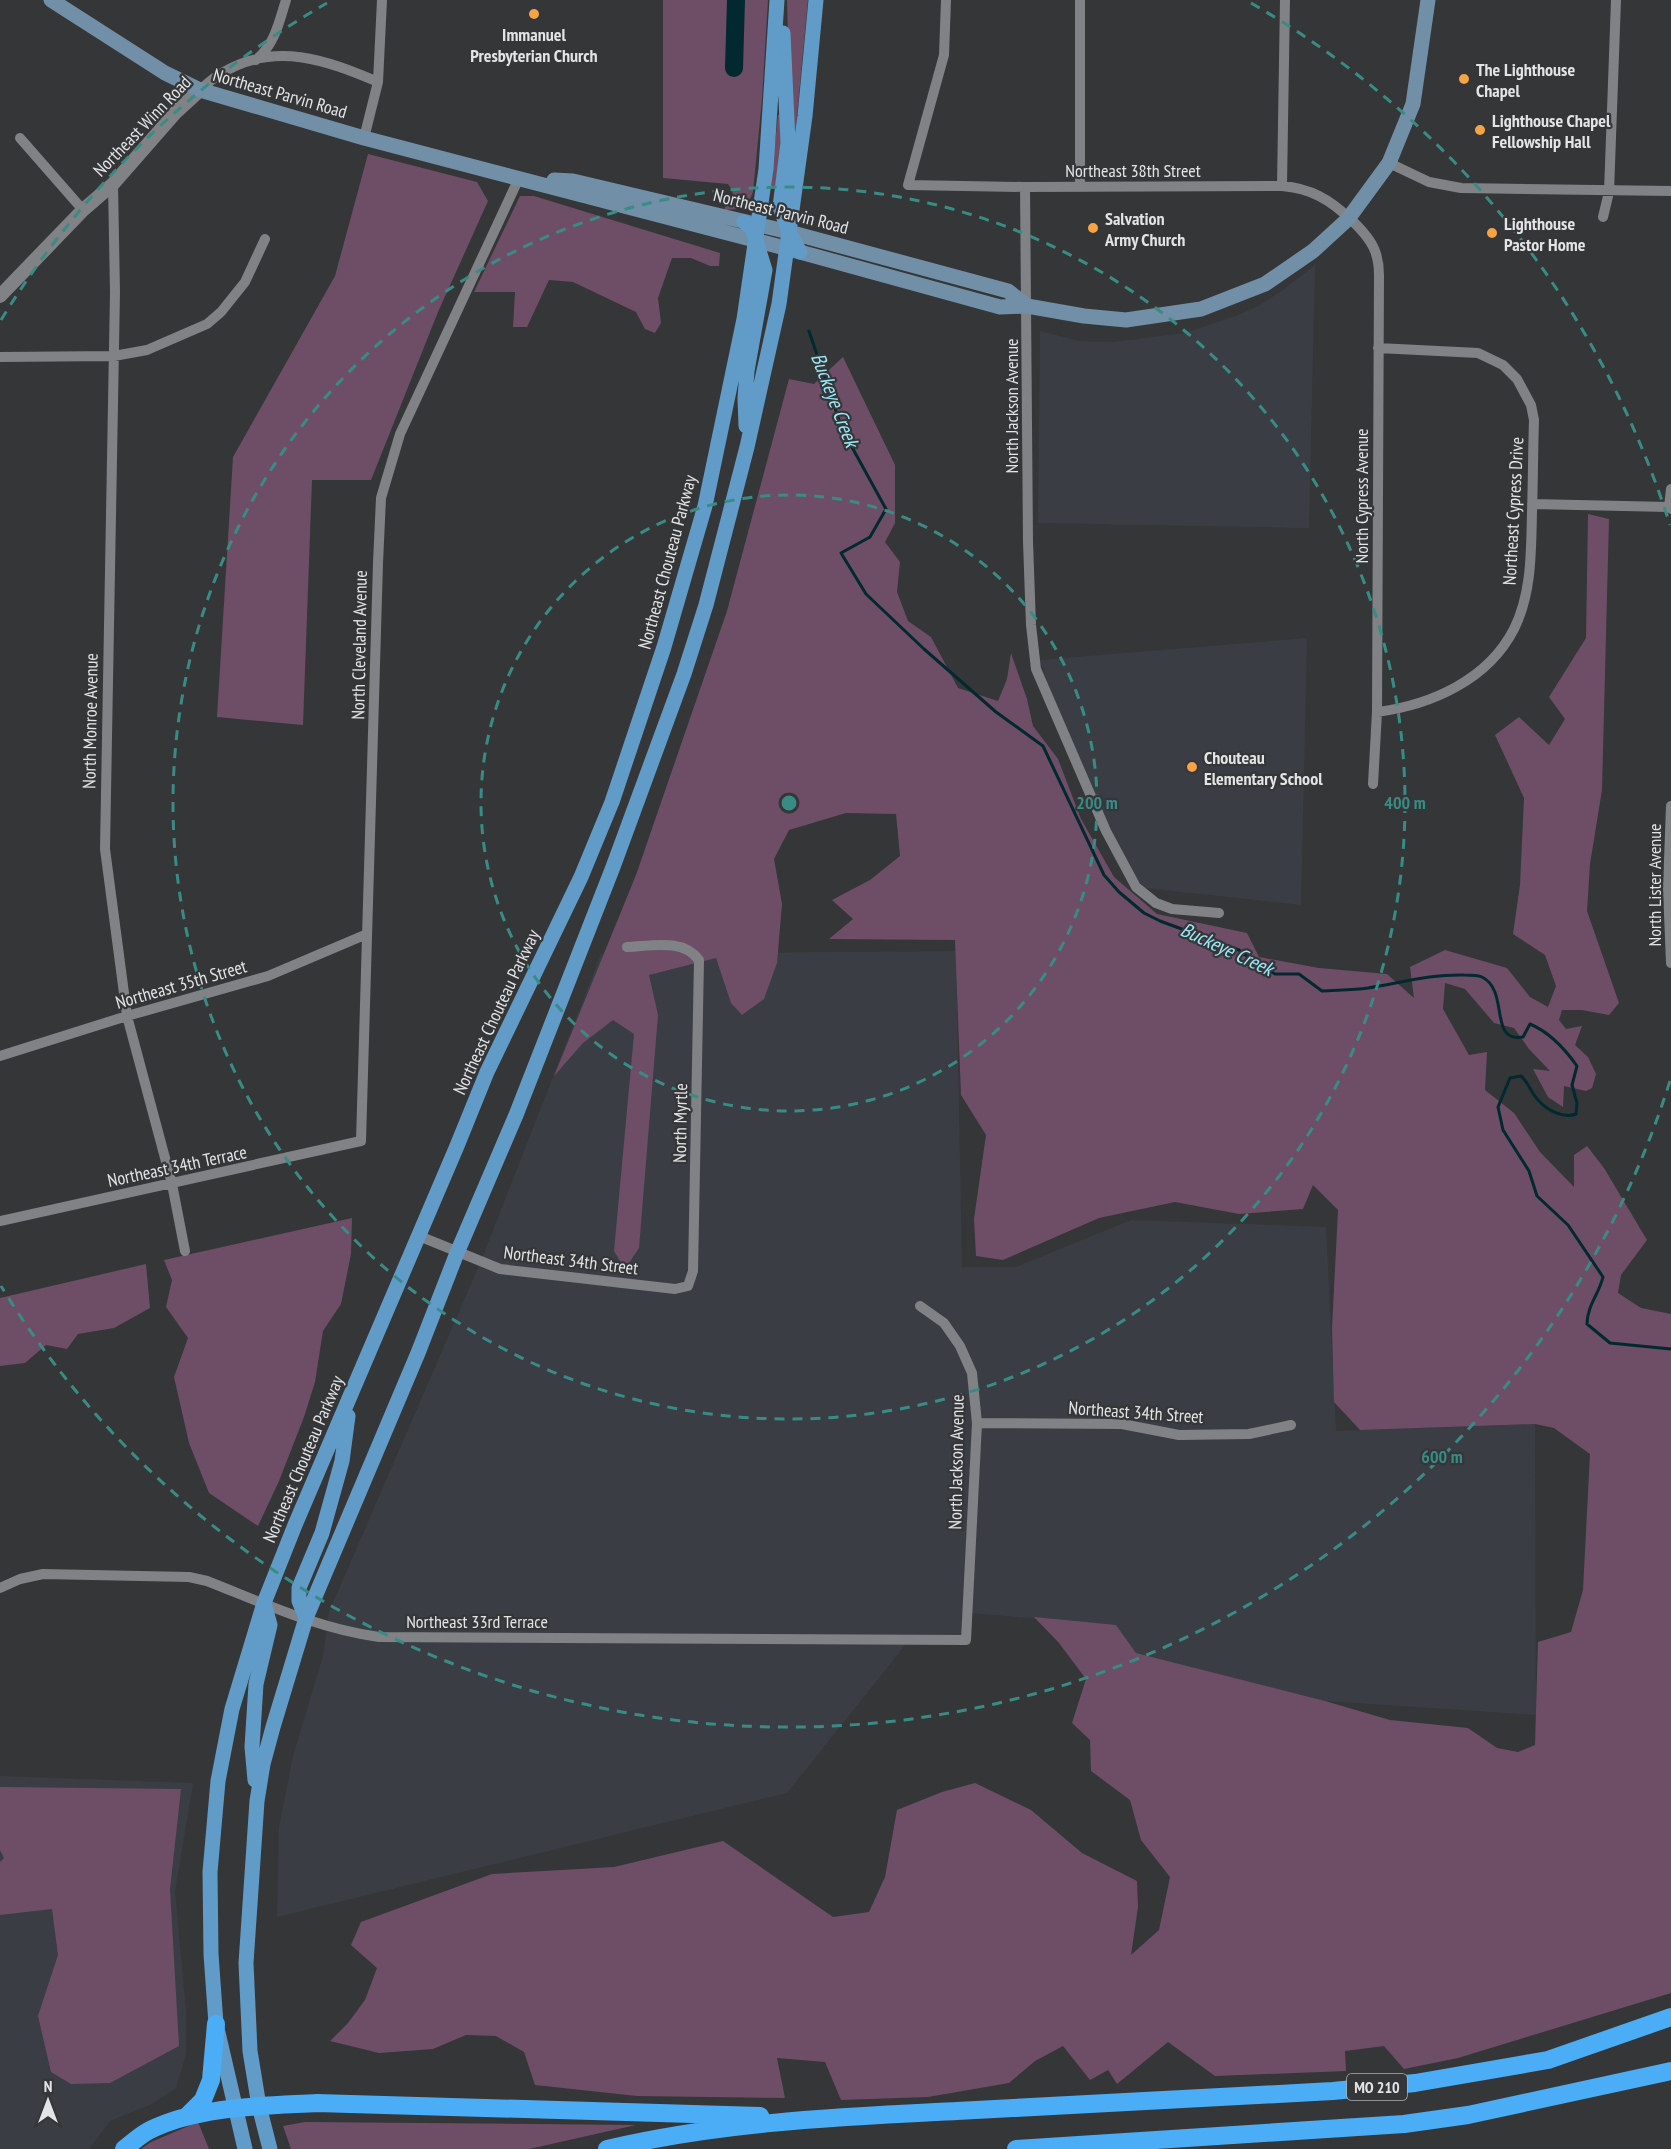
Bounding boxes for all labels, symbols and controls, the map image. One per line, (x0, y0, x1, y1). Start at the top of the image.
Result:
marker: Immanuel Presbyterian Church (527, 7, 541, 21)
place label: Immanuel Presbyterian Church (470, 23, 598, 67)
place label: The Lighthouse Chapel (1476, 58, 1575, 102)
street label: Northeast Parvin Road (210, 63, 350, 123)
street label: Northeast Winn Road (88, 71, 196, 181)
marker: The Lighthouse Chapel (1457, 72, 1471, 86)
place label: Lighthouse Chapel Fellowship Hall (1492, 109, 1611, 153)
marker: Lighthouse Chapel Fellowship Hall (1473, 123, 1487, 137)
street label: Northeast 38th Street (1065, 159, 1201, 182)
street label: Northeast Parvin Road (711, 183, 851, 239)
place label: Salvation Army Church (1104, 207, 1185, 251)
place label: Lighthouse Pastor Home (1504, 212, 1586, 256)
marker: Salvation Army Church (1086, 221, 1100, 235)
marker: Lighthouse Pastor Home (1485, 226, 1499, 240)
street label: North Jackson Avenue (1000, 338, 1023, 474)
water label: Buckeye Creek (805, 349, 866, 453)
street label: North Cypress Avenue (1350, 428, 1373, 564)
street label: Northeast Cypress Drive (1498, 436, 1528, 586)
street label: Northeast Chouteau Parkway (633, 472, 701, 652)
street label: North Cleveland Avenue (346, 570, 372, 720)
street label: North Monroe Avenue (77, 653, 103, 789)
place label: Chouteau Elementary School (1204, 746, 1323, 790)
marker: Chouteau Elementary School (1185, 760, 1199, 774)
text: 200 m (1076, 791, 1118, 814)
text: 400 m (1384, 791, 1426, 814)
centre of rings (779, 793, 799, 813)
street label: North Lister Avenue (1643, 824, 1666, 947)
water label: Buckeye Creek (1177, 916, 1279, 983)
street label: Northeast Chouteau Parkway (448, 926, 544, 1098)
street label: Northeast 35th Street (113, 954, 249, 1014)
street label: North Myrtle (668, 1083, 692, 1163)
street label: Northeast 34th Terrace (105, 1140, 249, 1192)
street label: Northeast 34th Street (502, 1240, 640, 1280)
street label: Northeast Chouteau Parkway (257, 1372, 349, 1546)
street label: North Jackson Avenue (943, 1394, 969, 1530)
street label: Northeast 34th Street (1068, 1396, 1204, 1428)
text: 600 m (1421, 1445, 1463, 1468)
street label: Northeast 33rd Terrace (406, 1610, 548, 1633)
north arrow (18, 2071, 78, 2131)
road number: MO 210 (1347, 2074, 1407, 2100)
text: N (44, 2076, 52, 2096)

